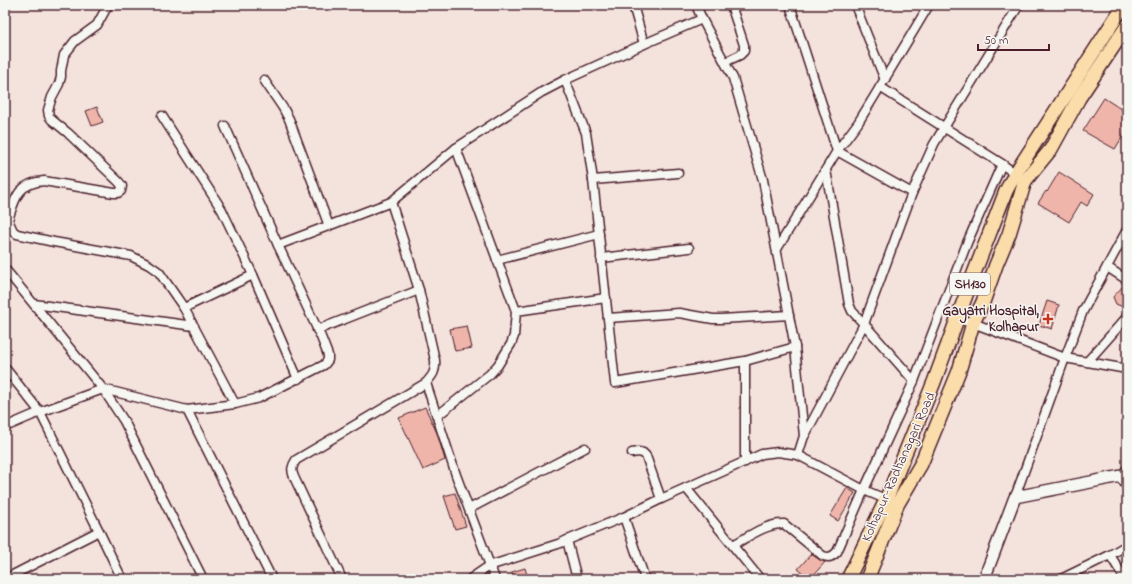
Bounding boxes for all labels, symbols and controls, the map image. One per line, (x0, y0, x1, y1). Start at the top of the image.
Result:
scale bar (978, 26, 1049, 52)
text: 50 m (984, 32, 1008, 50)
road number: SH130 (950, 273, 990, 295)
place label: Gayatri Hospital, Kolhapur (943, 301, 1040, 338)
marker: Gayatri Hospital, Kolhapur (1042, 313, 1054, 325)
street label: Kolhapur-Radhanagari Road (856, 389, 942, 546)

